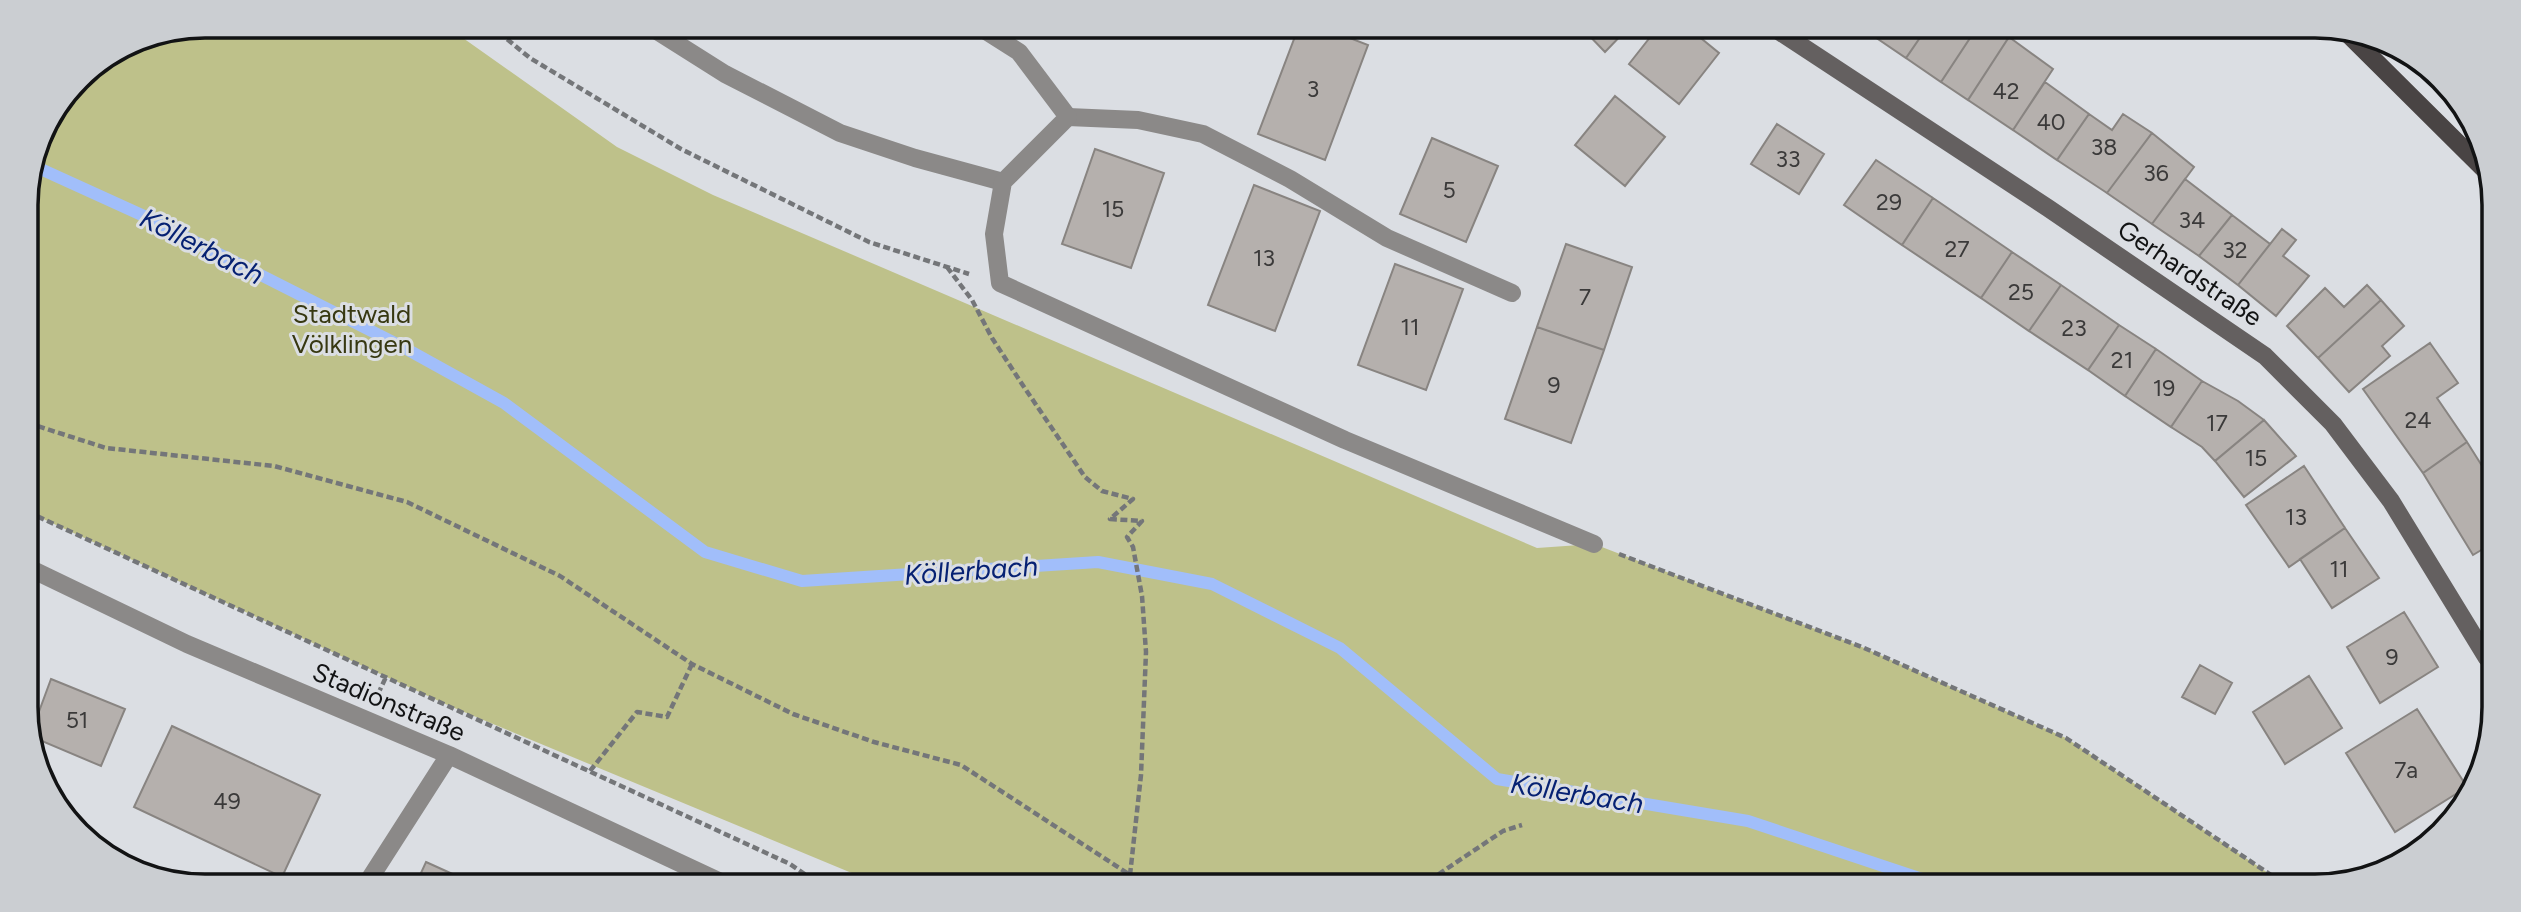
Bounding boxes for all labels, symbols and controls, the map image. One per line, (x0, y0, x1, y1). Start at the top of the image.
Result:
house number: 3 (1307, 75, 1319, 103)
house number: 42 (1992, 77, 2020, 105)
house number: 40 (2036, 108, 2066, 136)
house number: 38 (2091, 133, 2117, 161)
house number: 33 (1775, 145, 1801, 173)
house number: 36 (2143, 159, 2169, 187)
house number: 5 (1442, 176, 1456, 204)
house number: 29 (1876, 188, 1902, 216)
house number: 15 (1102, 195, 1124, 223)
water label: Köllerbach (135, 200, 269, 292)
house number: 34 (2179, 206, 2205, 234)
street label: Gerhardstraße (2112, 213, 2268, 333)
house number: 27 (1944, 235, 1970, 263)
house number: 32 (2222, 236, 2248, 264)
house number: 13 (1253, 244, 1275, 272)
house number: 25 (2008, 278, 2034, 306)
house number: 7 (1579, 283, 1591, 311)
park label: Stadtwald Völklingen (292, 298, 412, 360)
house number: 11 (1401, 313, 1420, 341)
house number: 23 (2061, 314, 2087, 342)
house number: 21 (2111, 346, 2133, 374)
house number: 9 (1547, 371, 1561, 399)
house number: 19 (2153, 374, 2175, 402)
house number: 24 (2404, 406, 2432, 434)
house number: 17 (2206, 409, 2228, 437)
house number: 15 (2245, 444, 2267, 472)
house number: 13 (2285, 503, 2307, 531)
water label: Köllerbach (903, 548, 1039, 592)
house number: 11 (2330, 555, 2349, 583)
house number: 9 (2385, 643, 2399, 671)
street label: Stadionstraße (308, 655, 470, 749)
house number: 51 (66, 706, 88, 734)
house number: 7a (2394, 756, 2418, 784)
water label: Köllerbach (1508, 766, 1646, 820)
house number: 49 (213, 787, 241, 815)

